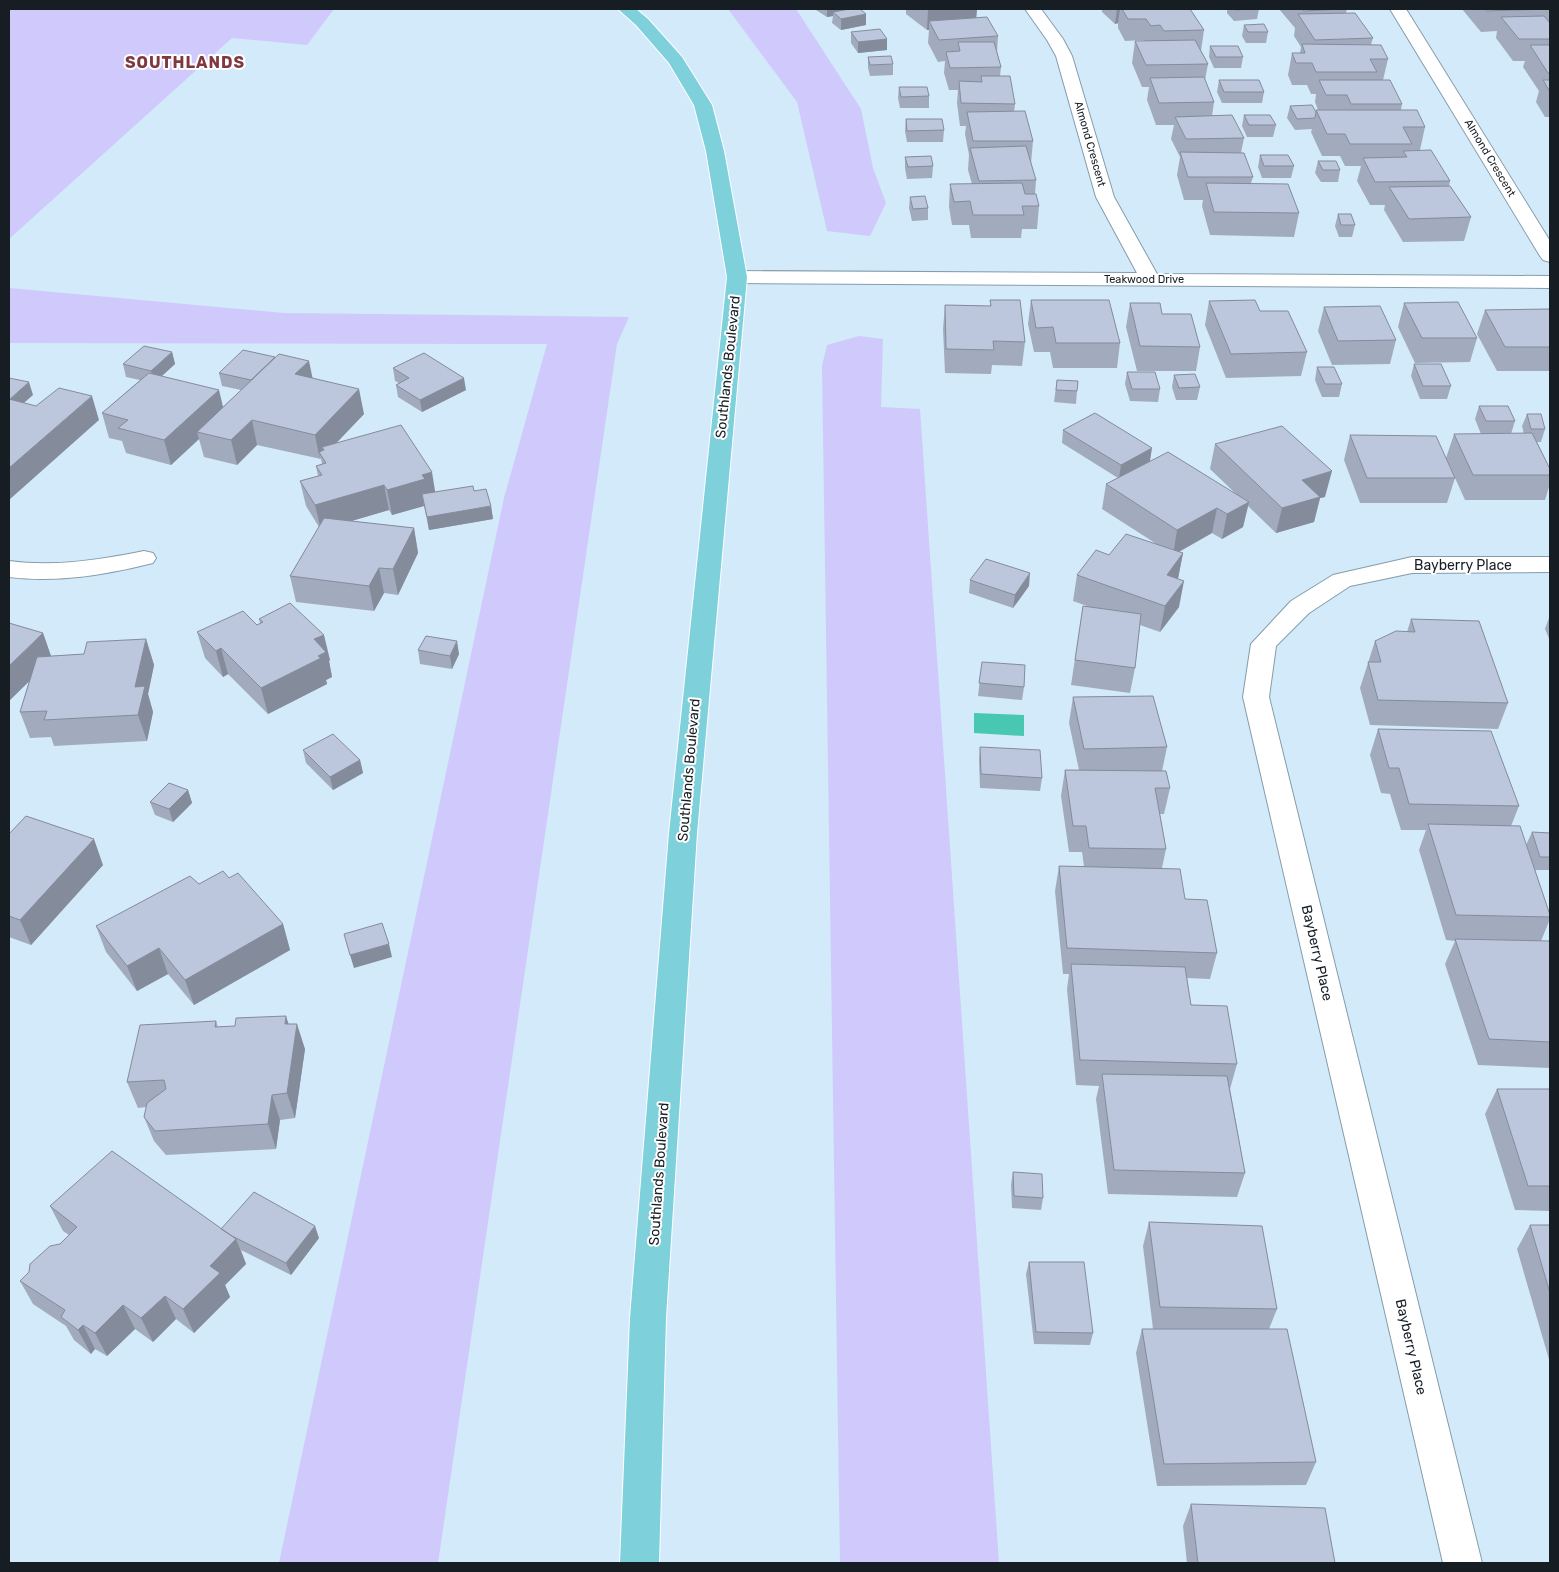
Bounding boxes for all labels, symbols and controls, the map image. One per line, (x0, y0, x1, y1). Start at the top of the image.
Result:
district label: SOUTHLANDS (125, 53, 245, 72)
street label: Almond Crescent (1072, 100, 1109, 189)
street label: Almond Crescent (1462, 117, 1519, 200)
street label: Teakwood Drive (1104, 273, 1184, 286)
street label: Southlands Boulevard (712, 295, 744, 439)
street label: Bayberry Place (1414, 557, 1512, 574)
street label: Southlands Boulevard (674, 698, 704, 842)
street label: Bayberry Place (1298, 903, 1336, 1003)
street label: Southlands Boulevard (646, 1102, 672, 1246)
street label: Bayberry Place (1392, 1297, 1430, 1397)

